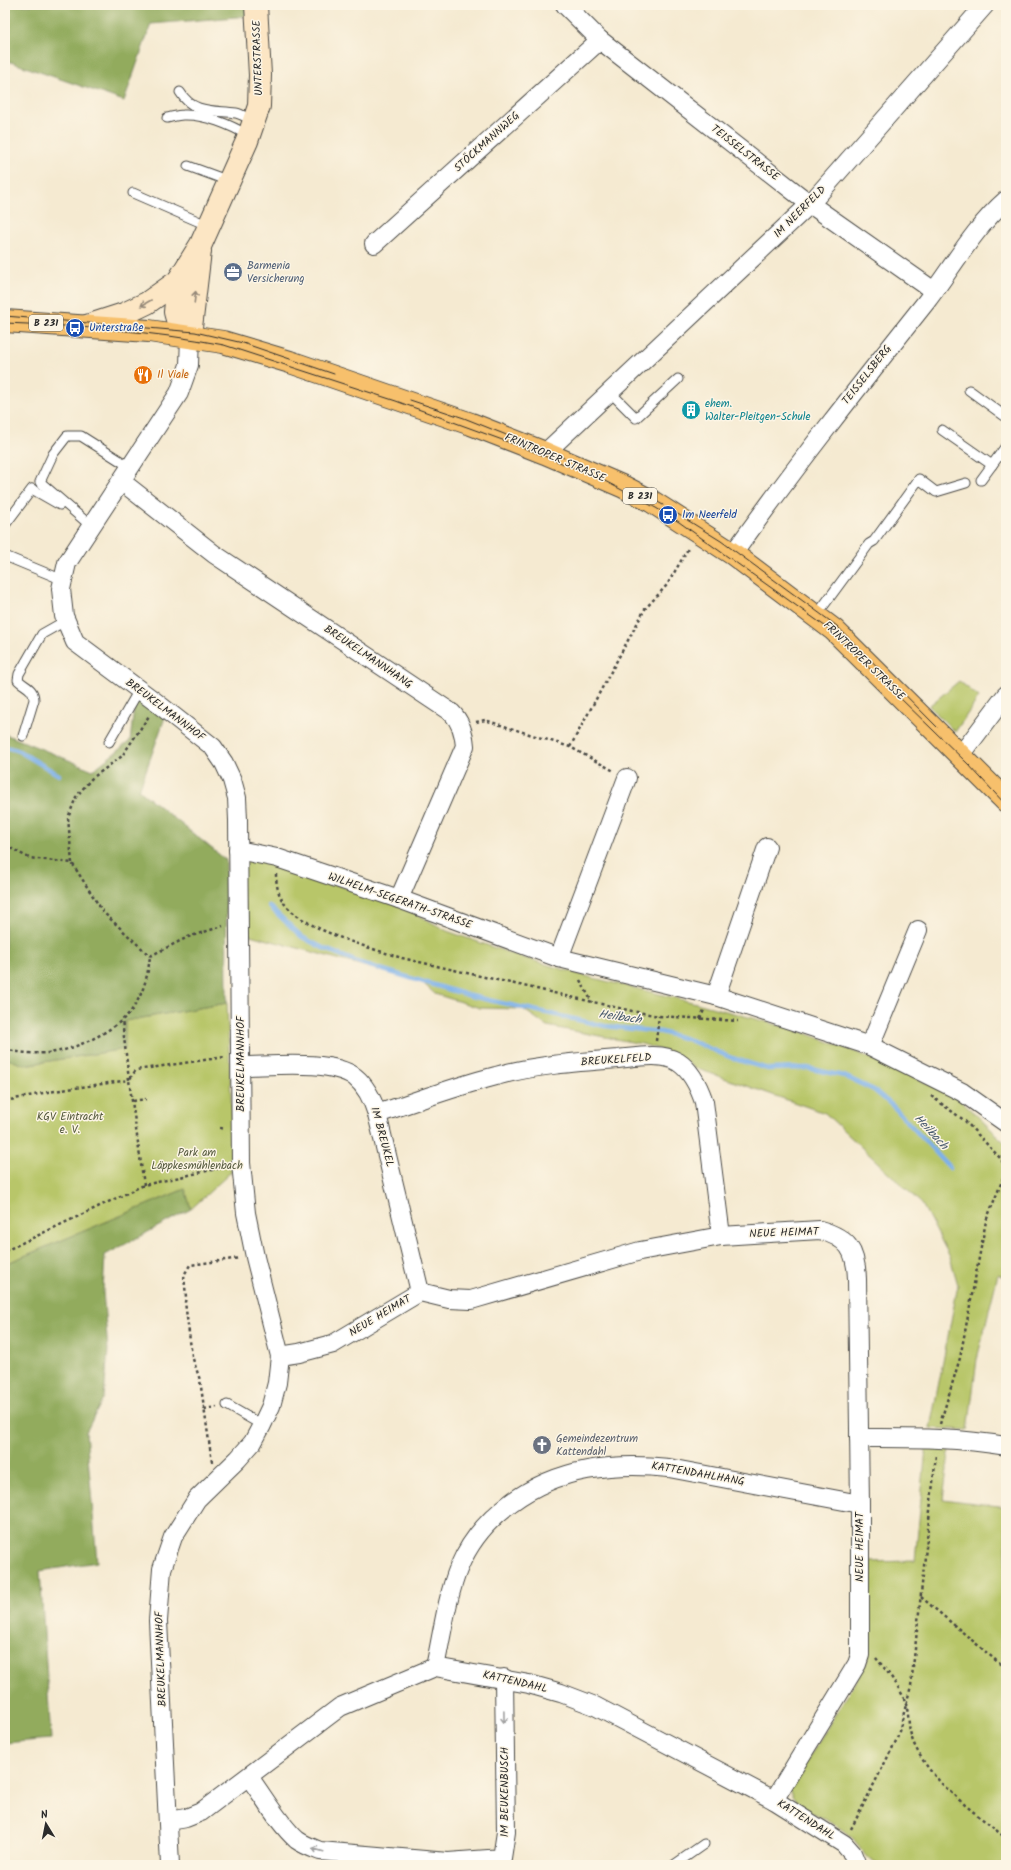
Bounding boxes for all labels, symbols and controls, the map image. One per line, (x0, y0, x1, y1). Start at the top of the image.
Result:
street label: UNTERSTRASSE (248, 19, 268, 96)
street label: STÖCKMANNWEG (450, 107, 524, 177)
street label: TEISSELSTRASSE (707, 120, 784, 186)
street label: IM NEERFELD (769, 181, 831, 243)
place label: Barmenia Versicherung (247, 257, 305, 288)
office icon: Barmenia Versicherung (222, 261, 244, 283)
one-way arrow (191, 291, 199, 304)
one-way arrow (140, 299, 152, 307)
road number: B 231 (29, 315, 63, 331)
bus stop icon: Unterstraße (64, 317, 86, 339)
place label: Unterstraße (89, 319, 143, 337)
street label: TEISSELSBERG (838, 341, 896, 409)
restaurant icon: Il Viale (132, 364, 154, 386)
place label: Il Viale (157, 366, 189, 384)
place label: ehem. Walter-Pleitgen-Schule (705, 395, 811, 426)
building icon: ehem. Walter-Pleitgen-Schule (680, 399, 702, 421)
street label: FRINTROPER STRASSE (502, 429, 609, 488)
road number: B 231 (623, 488, 657, 504)
bus stop icon: Im Neerfeld (657, 504, 679, 526)
place label: Im Neerfeld (682, 506, 737, 524)
street label: FRINTROPER STRASSE (819, 617, 910, 705)
street label: BREUKELMANNHANG (320, 620, 416, 694)
street label: BREUKELMANNHOF (121, 674, 210, 747)
street label: WILHELM-SEGERATH-STRASSE (326, 868, 475, 934)
water label: Heilbach (597, 1005, 644, 1030)
street label: BREUKELMANNHOF (232, 1015, 250, 1112)
street label: BREUKELFELD (580, 1049, 652, 1071)
street label: IM BREUKEL (365, 1105, 399, 1169)
park label: KGV Eintracht e. V. (37, 1108, 104, 1139)
water label: Heilbach (909, 1110, 954, 1155)
park label: Park am Läppkesmühlenbach (151, 1144, 243, 1175)
street label: NEUE HEIMAT (749, 1223, 820, 1243)
street label: NEUE HEIMAT (345, 1290, 415, 1342)
place label: Gemeindezentrum Kattendahl (556, 1430, 638, 1461)
church icon: Gemeindezentrum Kattendahl (531, 1434, 553, 1456)
street label: KATTENDAHLHANG (650, 1457, 746, 1491)
street label: NEUE HEIMAT (851, 1511, 869, 1582)
street label: BREUKELMANNHOF (150, 1610, 172, 1707)
street label: KATTENDAHL (481, 1666, 549, 1698)
one-way arrow (500, 1710, 508, 1723)
street label: IM BEUKENBUSCH (496, 1747, 514, 1837)
street label: KATTENDAHL (773, 1795, 839, 1845)
north arrow (26, 1804, 66, 1844)
text: N (39, 1806, 49, 1825)
one-way arrow (311, 1845, 324, 1853)

